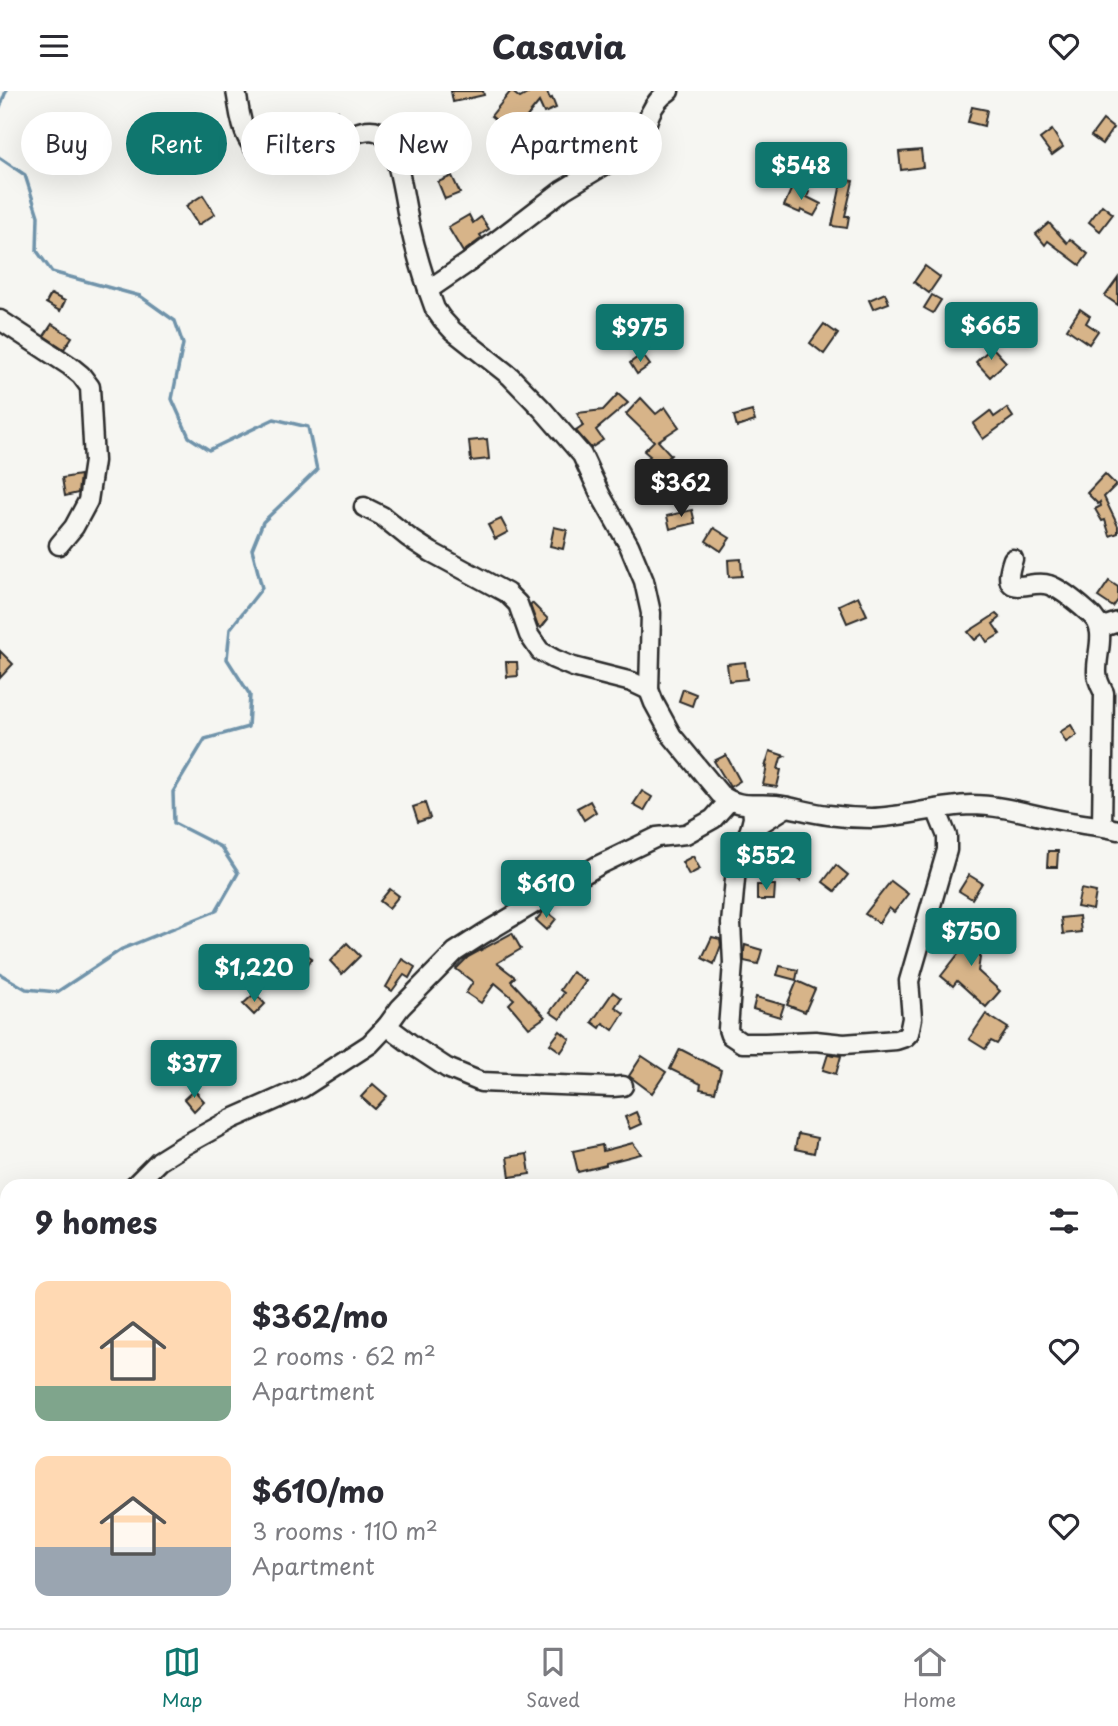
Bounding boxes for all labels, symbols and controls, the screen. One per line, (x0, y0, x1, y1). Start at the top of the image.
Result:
text: Casavia (492, 22, 626, 70)
icon: menu (35, 27, 73, 65)
icon: heart (1045, 27, 1083, 65)
chip: Buy (21, 112, 112, 175)
chip: Rent (126, 112, 227, 175)
chip: Filters (241, 112, 360, 175)
chip: New (374, 112, 472, 175)
chip: Apartment (486, 112, 662, 175)
pin: $548 (760, 143, 842, 202)
text: $548 (771, 147, 831, 182)
pin: $665 (950, 303, 1032, 362)
pin: $975 (599, 305, 681, 364)
text: $665 (961, 307, 1021, 342)
text: $975 (612, 309, 668, 344)
pin: $362 (640, 459, 722, 519)
text: $362 (651, 464, 711, 499)
pin: $552 (725, 833, 807, 892)
text: $552 (736, 837, 796, 872)
pin: $610 (505, 861, 587, 920)
text: $610 (517, 865, 575, 900)
pin: $750 (930, 909, 1012, 968)
text: $750 (941, 913, 1001, 948)
pin: $1,220 (197, 944, 311, 1004)
text: $1,220 (214, 949, 294, 984)
pin: $377 (153, 1041, 235, 1100)
text: $377 (167, 1045, 221, 1080)
text: 9 homes (35, 1199, 157, 1244)
icon: filters (1045, 1202, 1083, 1240)
text: $362/mo (252, 1293, 388, 1338)
icon: home (91, 1309, 175, 1393)
icon: heart (1045, 1332, 1083, 1370)
text: 2 rooms · 62 m² (252, 1338, 436, 1373)
text: Apartment (252, 1373, 375, 1408)
text: $610/mo (252, 1468, 384, 1513)
icon: home (91, 1484, 175, 1568)
icon: heart (1045, 1507, 1083, 1545)
text: 3 rooms · 110 m² (252, 1513, 438, 1548)
text: Apartment (252, 1548, 375, 1583)
tab: Map (162, 1643, 202, 1713)
tab: Saved (526, 1643, 580, 1713)
tab: Home (903, 1643, 956, 1713)

